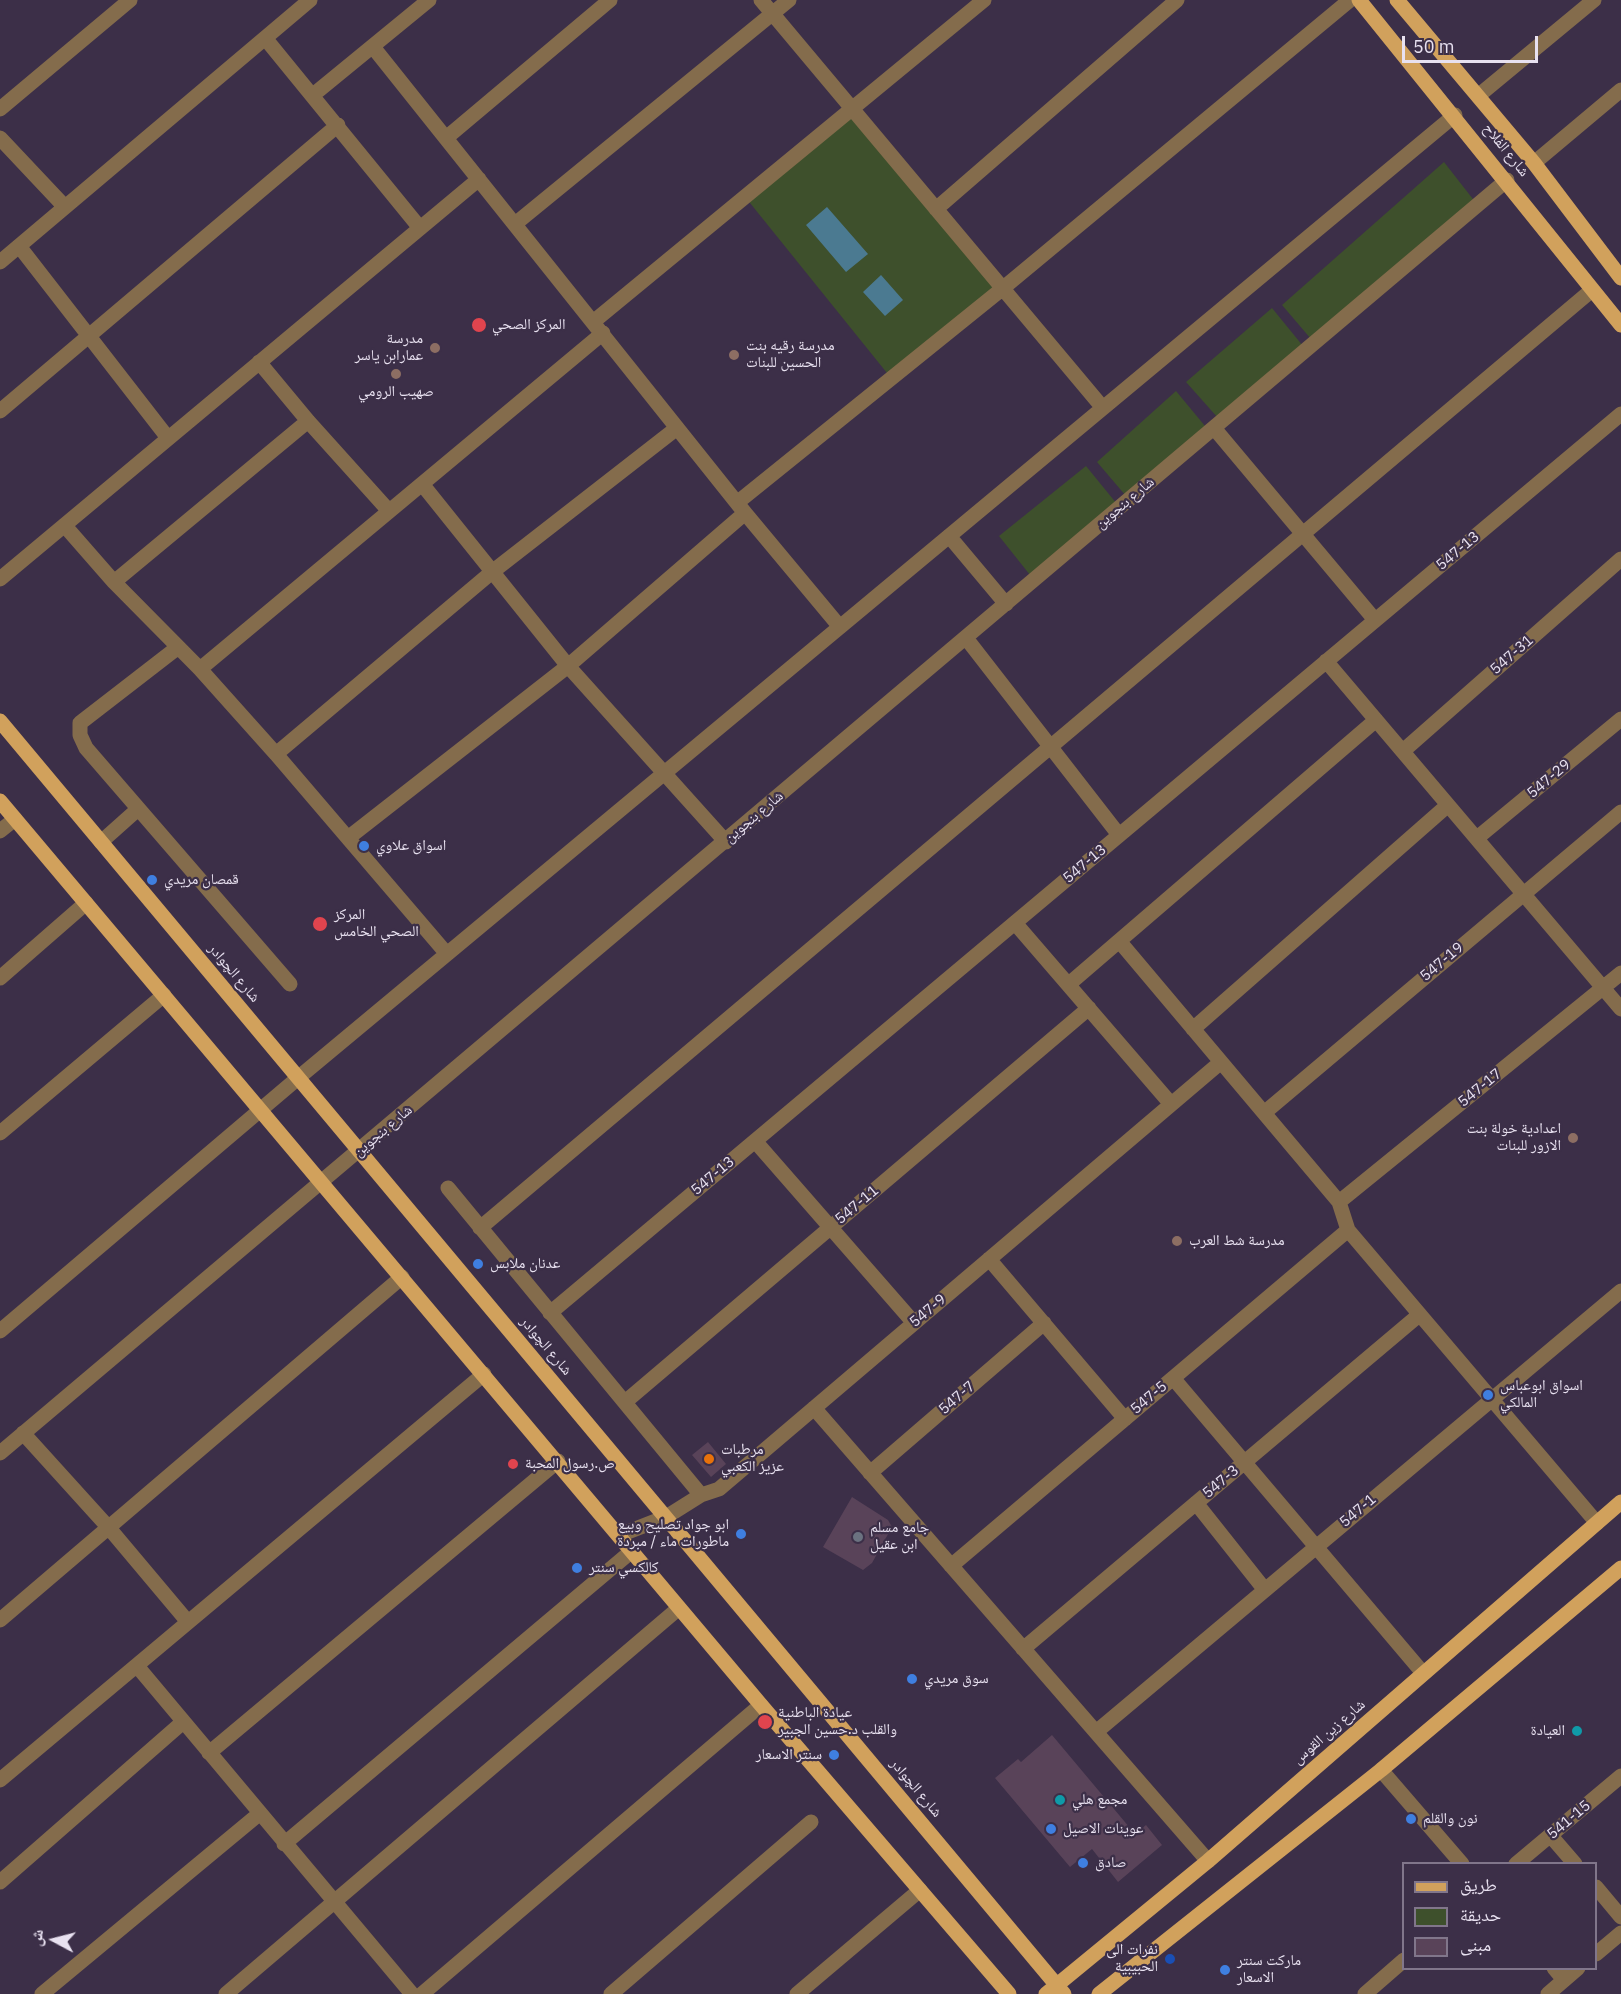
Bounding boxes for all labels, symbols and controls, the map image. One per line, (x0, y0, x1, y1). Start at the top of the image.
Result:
scale bar (1405, 24, 1542, 62)
text: 50 m (1413, 35, 1455, 58)
street label: شارع الفلاح (1479, 120, 1533, 180)
marker: المركز الصحي (470, 316, 488, 334)
place label: المركز الصحي (492, 316, 566, 334)
place label: مدرسة عمارابن ياسر (355, 330, 423, 365)
place label: مدرسة رقيه بنت الحسين للبنات (746, 337, 834, 372)
marker: مدرسة عمارابن ياسر (428, 341, 442, 355)
marker: مدرسة رقيه بنت الحسين للبنات (727, 348, 741, 362)
marker: صهيب الرومي (389, 367, 403, 381)
place label: صهيب الرومي (358, 383, 434, 401)
street label: شارع بنجوين (1092, 473, 1158, 533)
street label: 547-13 (1433, 528, 1483, 574)
street label: 547-31 (1487, 631, 1537, 679)
street label: 547-29 (1524, 756, 1574, 802)
street label: شارع بنجوين (721, 787, 787, 847)
place label: اسواق علاوي (376, 837, 446, 855)
marker: اسواق علاوي (357, 839, 371, 853)
street label: 547-13 (1060, 841, 1110, 887)
place label: قمصان مريدي (164, 871, 239, 889)
marker: قمصان مريدي (145, 873, 159, 887)
place label: المركز الصحي الخامس (334, 906, 419, 941)
marker: المركز الصحي الخامس (311, 915, 329, 933)
street label: 547-19 (1417, 939, 1467, 985)
street label: شارع الچوادر (204, 940, 264, 1006)
street label: 547-17 (1455, 1065, 1505, 1111)
street label: شارع بنجوين (350, 1101, 416, 1161)
place label: اعدادية خولة بنت الازور للبنات (1467, 1120, 1561, 1155)
marker: اعدادية خولة بنت الازور للبنات (1566, 1131, 1580, 1145)
street label: 547-13 (688, 1153, 738, 1199)
street label: 547-11 (832, 1182, 882, 1228)
place label: مدرسة شط العرب (1189, 1232, 1285, 1250)
marker: مدرسة شط العرب (1170, 1234, 1184, 1248)
place label: عدنان ملابس (490, 1255, 560, 1273)
marker: عدنان ملابس (471, 1257, 485, 1271)
street label: 547-9 (906, 1291, 950, 1331)
street label: شارع الچوادر (516, 1313, 576, 1379)
street label: 547-7 (935, 1377, 979, 1419)
place label: اسواق ابوعباس المالكي (1500, 1377, 1583, 1412)
street label: 547-5 (1127, 1378, 1171, 1418)
marker: اسواق ابوعباس المالكي (1481, 1388, 1495, 1402)
place label: مرطبات عزيز الكعبي (721, 1441, 784, 1476)
marker: مرطبات عزيز الكعبي (702, 1452, 716, 1466)
place label: ص.رسول المحبة (525, 1455, 615, 1473)
marker: ص.رسول المحبة (506, 1457, 520, 1471)
street label: 547-3 (1199, 1462, 1243, 1502)
street label: 547-1 (1336, 1491, 1380, 1531)
place label: ابو جواد تصليح وبيع ماطورات ماء / مبردة (617, 1516, 729, 1551)
place label: جامع مسلم ابن عقيل (870, 1519, 929, 1554)
marker: ابو جواد تصليح وبيع ماطورات ماء / مبردة (734, 1527, 748, 1541)
marker: جامع مسلم ابن عقيل (851, 1530, 865, 1544)
place label: كالكسي سنتر (589, 1559, 659, 1577)
marker: كالكسي سنتر (570, 1561, 584, 1575)
place label: سوق مريدي (924, 1670, 989, 1688)
marker: سوق مريدي (905, 1672, 919, 1686)
street label: شارع زين القوس (1289, 1696, 1369, 1768)
place label: عيادة الباطنية والقلب د.حسين الجبير (778, 1704, 897, 1739)
marker: عيادة الباطنية والقلب د.حسين الجبير (756, 1713, 774, 1731)
place label: العيادة (1531, 1722, 1565, 1740)
marker: العيادة (1570, 1724, 1584, 1738)
place label: سنتر الاسعار (756, 1746, 822, 1764)
marker: سنتر الاسعار (827, 1748, 841, 1762)
street label: شارع الچوادر (886, 1755, 946, 1821)
place label: مجمع هلي (1072, 1791, 1127, 1809)
marker: مجمع هلي (1053, 1793, 1067, 1807)
street label: 541-15 (1544, 1797, 1594, 1843)
place label: نون والقلم (1423, 1810, 1478, 1828)
marker: نون والقلم (1404, 1812, 1418, 1826)
place label: عوينات الاصيل (1063, 1820, 1143, 1838)
marker: عوينات الاصيل (1044, 1822, 1058, 1836)
place label: صادق (1095, 1854, 1126, 1872)
marker: صادق (1076, 1856, 1090, 1870)
legend (1402, 1862, 1597, 1970)
text: طريق (1460, 1873, 1497, 1896)
text: حديقة (1460, 1903, 1501, 1926)
north arrow (24, 1910, 84, 1970)
text: ش (25, 1928, 47, 1947)
text: مبنى (1460, 1933, 1491, 1956)
place label: نفرات الى الحبيبية (1106, 1941, 1158, 1976)
marker: نفرات الى الحبيبية (1163, 1952, 1177, 1966)
place label: ماركت سنتر الاسعار (1237, 1952, 1301, 1987)
marker: ماركت سنتر الاسعار (1218, 1963, 1232, 1977)

